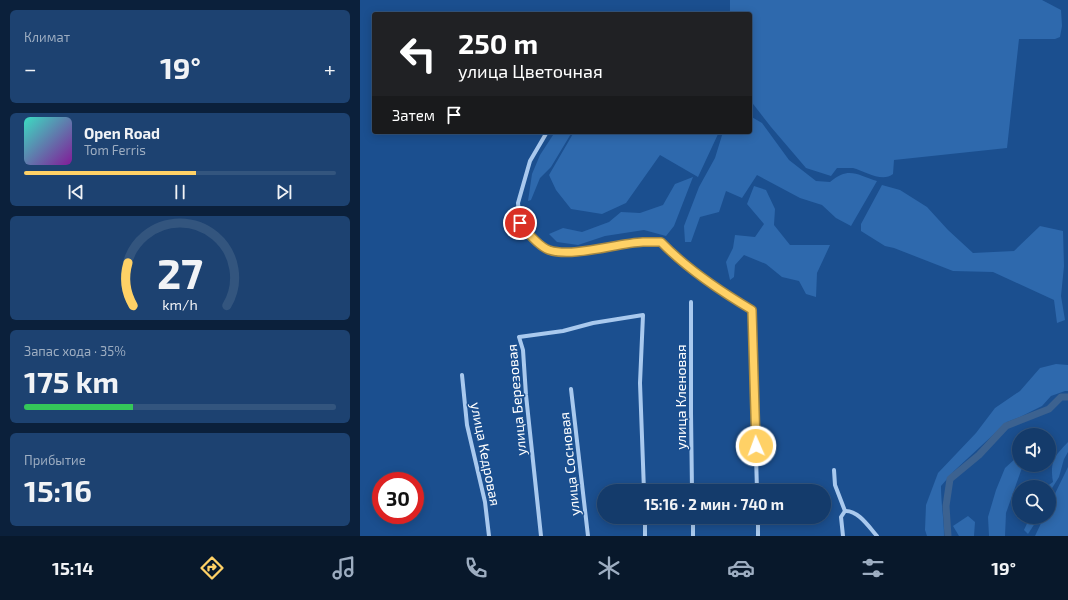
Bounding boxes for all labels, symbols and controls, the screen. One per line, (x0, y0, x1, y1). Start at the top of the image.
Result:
text: 250 m (458, 26, 538, 60)
icon: left (392, 28, 444, 80)
text: Климат (24, 29, 70, 45)
text: 19° (160, 49, 201, 85)
text: − (24, 55, 37, 81)
text: + (324, 55, 336, 81)
text: улица Цветочная (458, 60, 603, 82)
icon: arrive (443, 104, 465, 126)
text: Затем (392, 106, 435, 124)
text: Open Road (84, 124, 160, 142)
text: Tom Ferris (84, 142, 146, 158)
icon: previous (65, 181, 87, 203)
icon: pause (169, 181, 191, 203)
icon: next (273, 181, 295, 203)
pin (503, 206, 537, 240)
icon: arrive (509, 212, 531, 234)
text: 27 (157, 247, 203, 297)
text: km/h (162, 296, 198, 313)
text: Запас хода · 35% (24, 343, 126, 359)
street label: улица Березовая (503, 344, 529, 456)
street label: улица Кленовая (672, 344, 689, 450)
text: 175 km (24, 363, 119, 399)
street label: улица Кедровая (468, 401, 504, 507)
street label: улица Сосновая (555, 411, 583, 517)
position arrow (735, 425, 777, 467)
map controls (1012, 428, 1056, 524)
button: sound (1012, 428, 1056, 472)
text: Прибытие (24, 452, 86, 468)
text: 15:16 (24, 472, 92, 508)
speed limit sign: 30 (372, 472, 424, 524)
button: search (1012, 480, 1056, 524)
text: 15:16 · 2 мин · 740 m (644, 495, 784, 513)
icon: directions (198, 554, 226, 582)
icon: music (330, 554, 358, 582)
icon: phone (462, 554, 490, 582)
icon: climate (595, 554, 623, 582)
icon: car (727, 554, 755, 582)
icon: filters (859, 554, 887, 582)
text: 15:14 (52, 557, 94, 579)
text: 19° (991, 557, 1016, 579)

